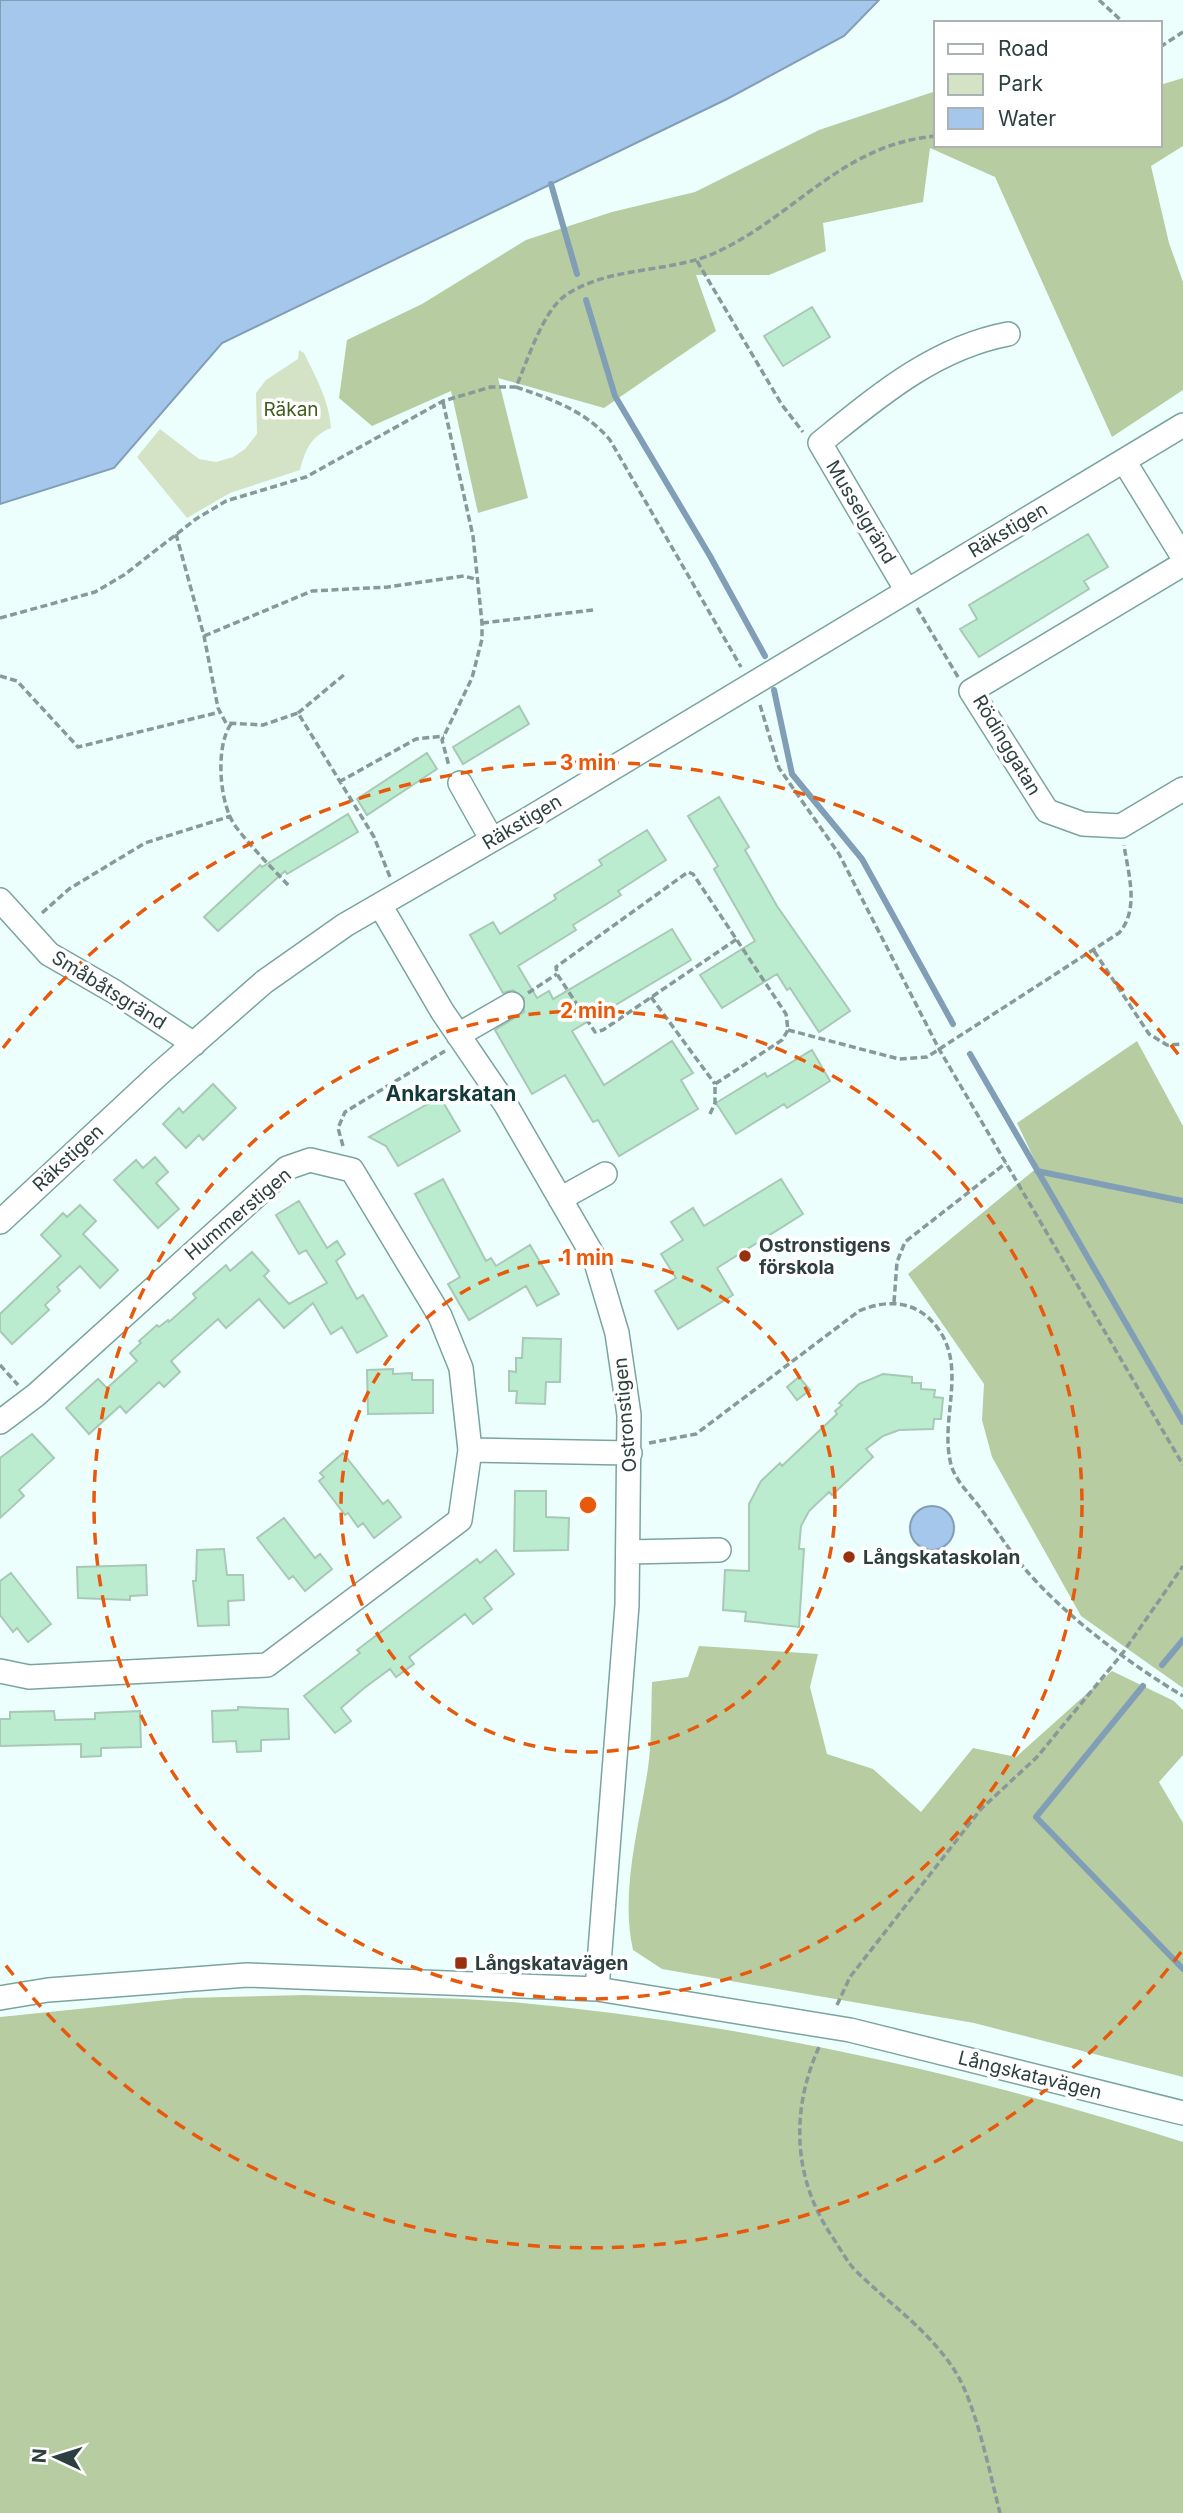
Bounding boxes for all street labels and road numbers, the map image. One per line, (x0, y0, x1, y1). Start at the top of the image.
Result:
street label: Musselgränd (821, 456, 901, 568)
street label: Räkstigen (964, 497, 1052, 563)
street label: Rödinggatan (968, 691, 1046, 799)
street label: Räkstigen (478, 789, 566, 855)
street label: Småbåtsgränd (48, 946, 170, 1034)
street label: Räkstigen (28, 1120, 108, 1196)
street label: Hummerstigen (180, 1163, 296, 1265)
street label: Ostronstigen (609, 1357, 641, 1473)
street label: Långskatavägen (956, 2046, 1104, 2104)

